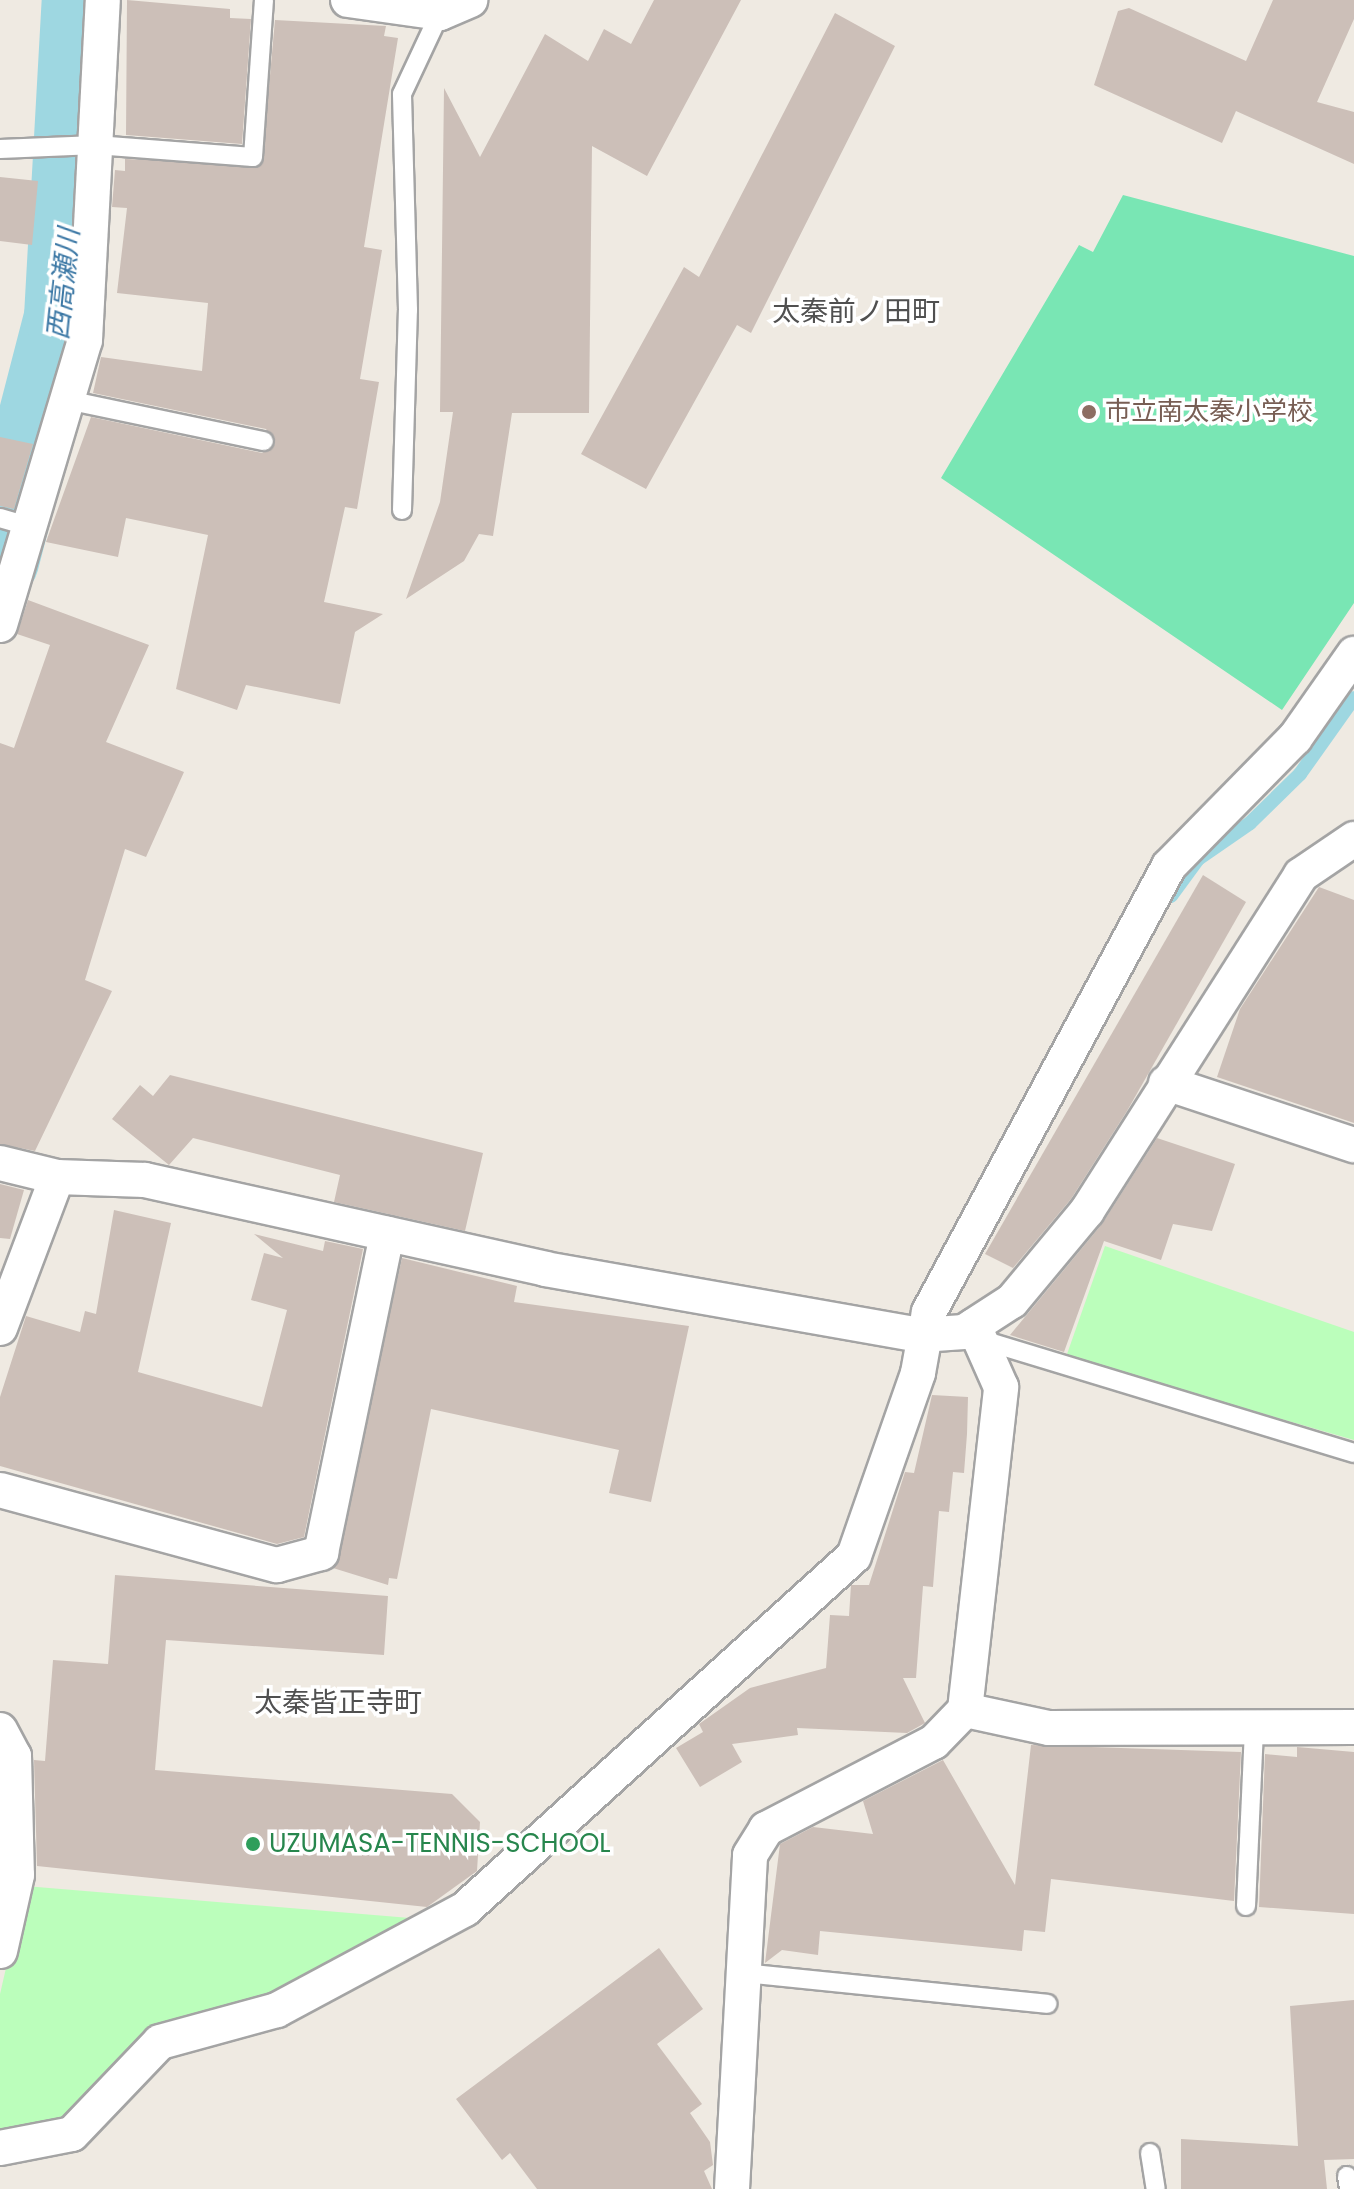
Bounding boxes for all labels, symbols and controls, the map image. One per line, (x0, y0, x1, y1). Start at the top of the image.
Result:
water label: 西高瀬川 (41, 227, 87, 341)
district label: 太秦前ノ田町 (772, 295, 940, 329)
place label: 市立南太秦小学校 (1105, 396, 1313, 428)
marker: 市立南太秦小学校 (1080, 403, 1098, 421)
district label: 太秦皆正寺町 (254, 1686, 422, 1720)
place label: UZUMASA-TENNIS-SCHOOL (269, 1828, 611, 1860)
marker: UZUMASA-TENNIS-SCHOOL (244, 1835, 262, 1853)

